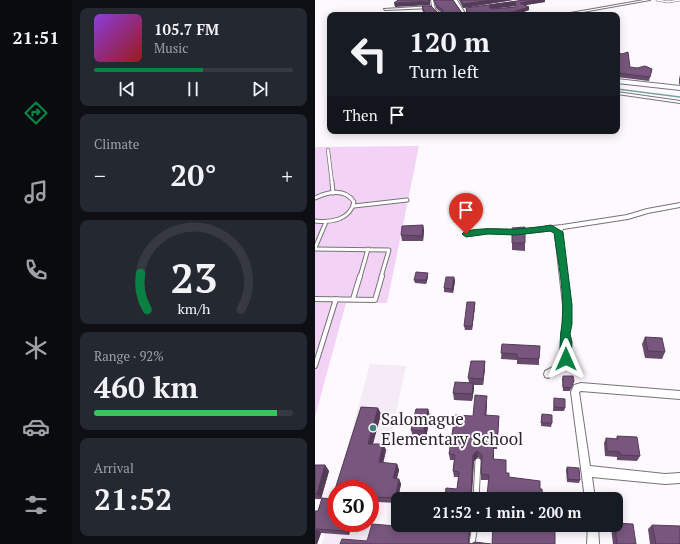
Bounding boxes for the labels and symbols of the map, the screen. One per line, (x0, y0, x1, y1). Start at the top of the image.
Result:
pin (449, 193, 483, 234)
position arrow (545, 338, 587, 380)
place label: Salomague Elementary School (381, 407, 523, 450)
marker: Salomague Elementary School (368, 423, 378, 433)
speed limit sign: 30 (327, 480, 379, 532)

